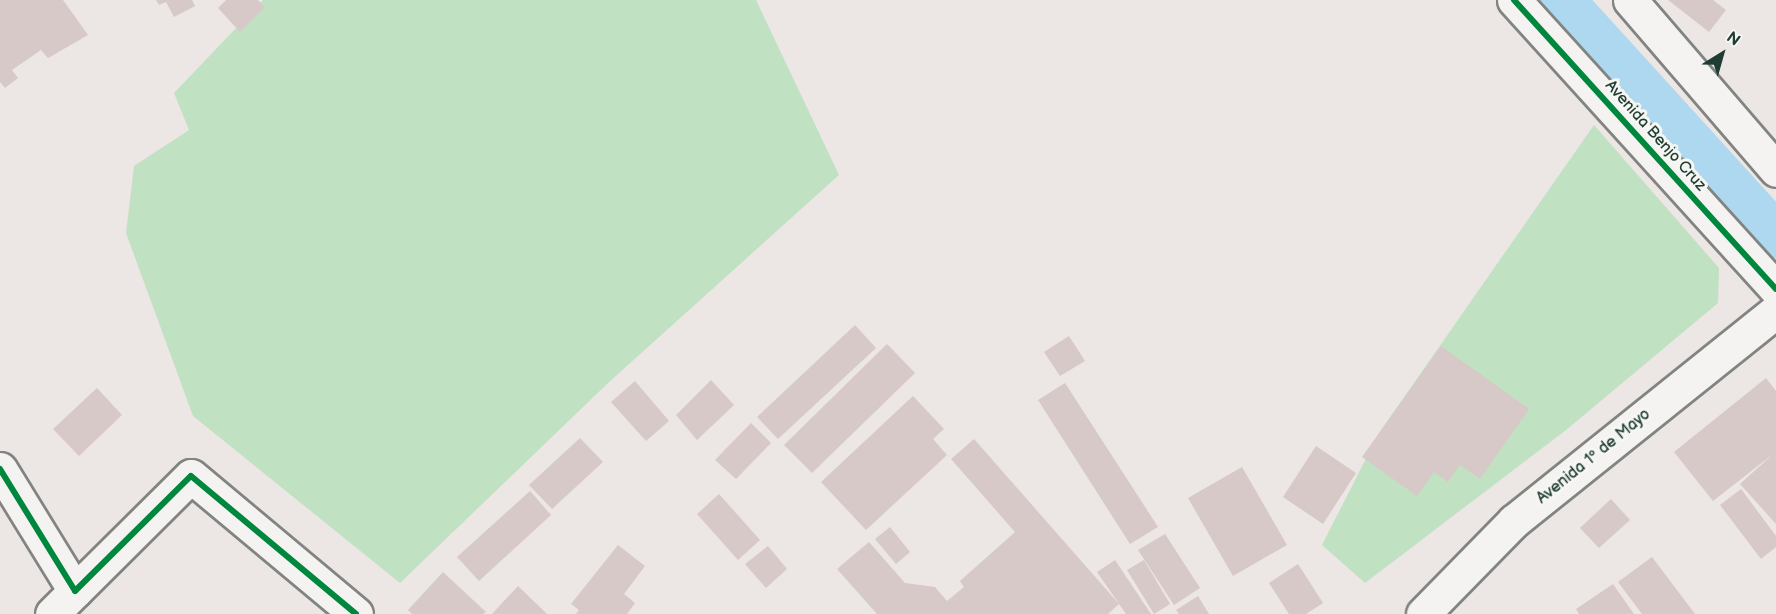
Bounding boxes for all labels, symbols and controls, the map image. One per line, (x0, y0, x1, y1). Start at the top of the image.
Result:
north arrow (1692, 24, 1752, 84)
text: N (1723, 28, 1744, 50)
street label: Avenida Benjo Cruz (1600, 77, 1710, 195)
street label: Avenida 1º de Mayo (1533, 405, 1655, 509)

